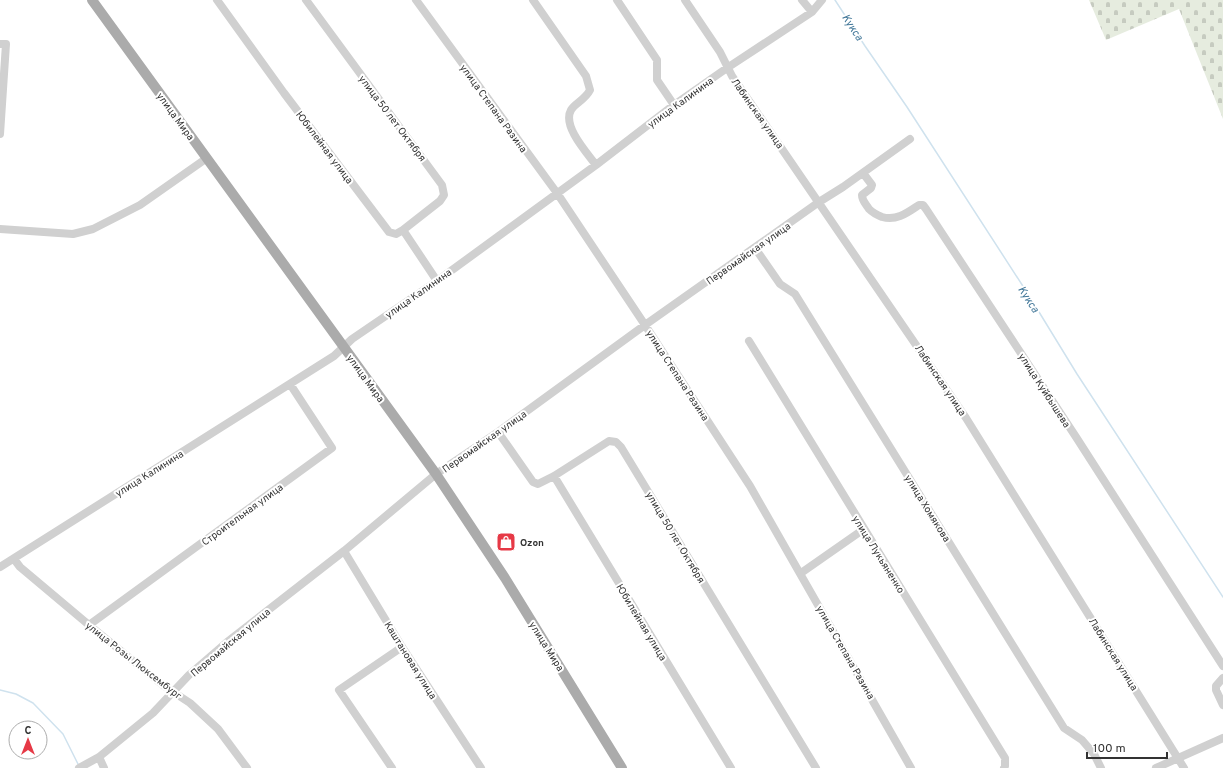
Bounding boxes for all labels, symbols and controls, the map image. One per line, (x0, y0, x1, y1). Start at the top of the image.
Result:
water label: Кукса (838, 12, 866, 44)
street label: улица Степана Разина (456, 62, 529, 156)
street label: улица 50 лет Октября (355, 73, 428, 165)
street label: улица Калинина (645, 75, 716, 131)
street label: Лабинская улица (728, 76, 786, 152)
street label: улица Мира (153, 90, 197, 143)
street label: Юбилейная улица (292, 109, 355, 187)
street label: Первомайская улица (704, 220, 794, 288)
street label: улица Калинина (383, 266, 455, 322)
water label: Кукса (1014, 284, 1042, 316)
street label: улица Степана Разина (642, 328, 711, 424)
street label: Лабинская улица (911, 343, 968, 419)
street label: улица Куйбышева (1015, 351, 1073, 431)
street label: улица Мира (343, 352, 387, 405)
street label: Первомайская улица (440, 408, 530, 476)
street label: улица Калинина (113, 448, 186, 501)
street label: улица Хомякова (901, 473, 953, 545)
street label: Строительная улица (200, 481, 286, 549)
street label: улица 50 лет Октября (642, 490, 707, 586)
street label: улица Лукьяненко (849, 514, 907, 596)
shop icon: Ozon (495, 531, 517, 553)
place label: Ozon (520, 537, 544, 550)
street label: Юбилейная улица (613, 582, 669, 664)
street label: улица Степана Разина (813, 604, 877, 702)
street label: Первомайская улица (188, 606, 273, 680)
street label: Лабинская улица (1085, 616, 1140, 693)
street label: Каштановая улица (381, 619, 439, 702)
street label: улица Розы Люксембург (82, 620, 184, 703)
street label: улица Мира (525, 620, 566, 674)
north arrow (8, 720, 48, 760)
text: С (24, 724, 32, 738)
scale bar (1087, 734, 1167, 760)
text: 100 m (1093, 741, 1126, 757)

